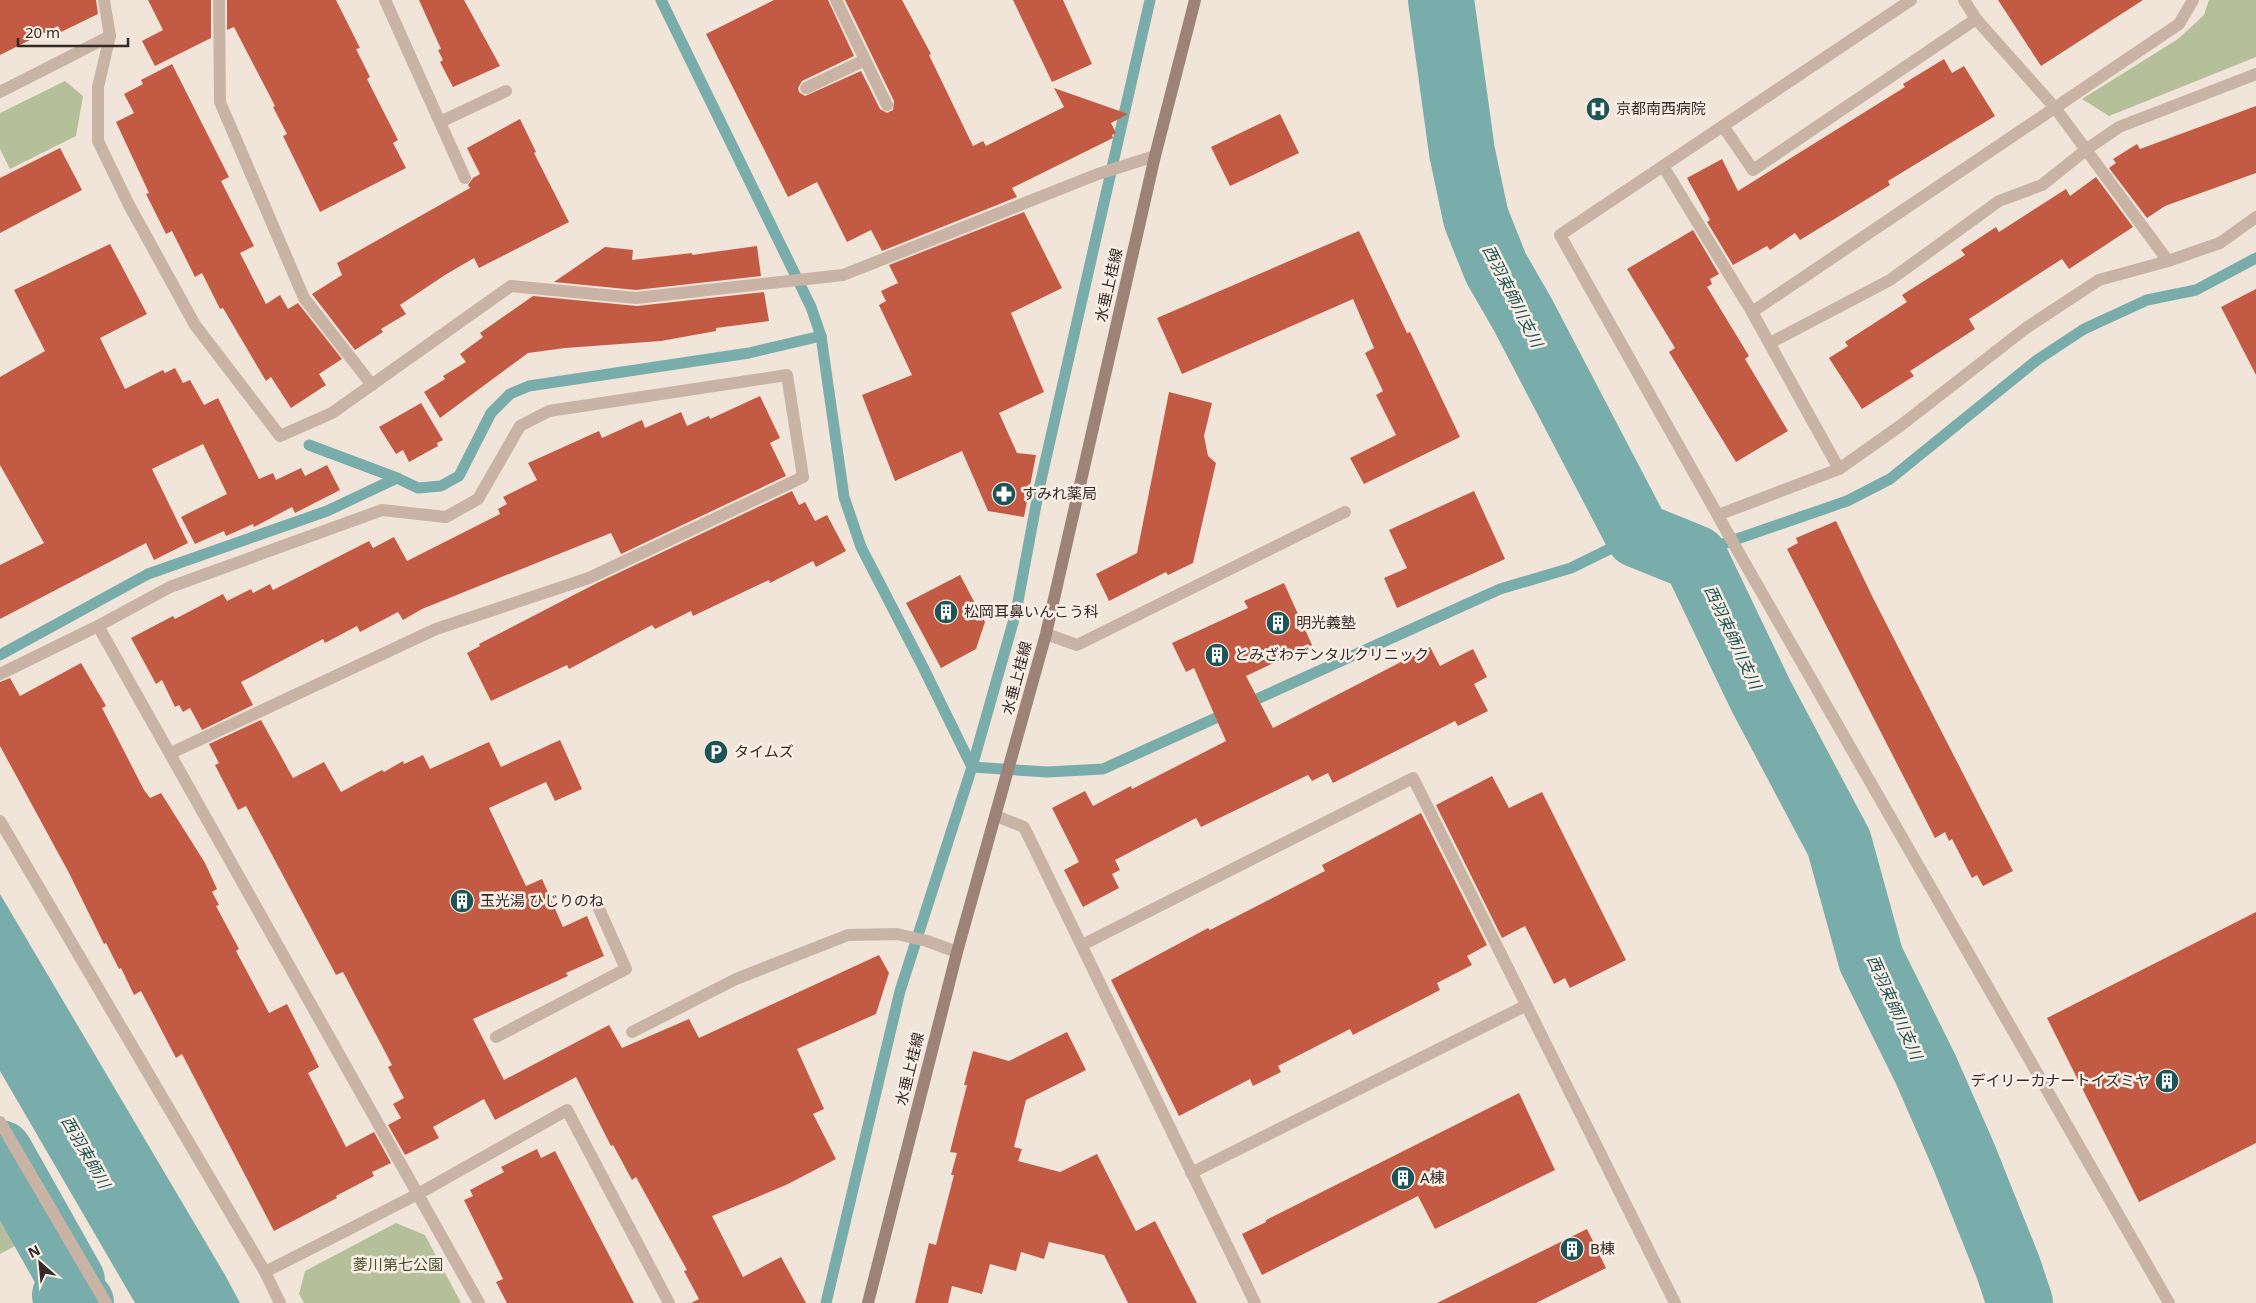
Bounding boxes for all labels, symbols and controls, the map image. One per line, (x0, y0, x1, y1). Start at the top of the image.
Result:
scale bar (18, 15, 128, 47)
text: 20 m (25, 22, 60, 42)
hospital icon: 京都南西病院 (1585, 96, 1611, 122)
place label: 京都南西病院 (1616, 98, 1706, 118)
water label: 西羽束師川支川 (1478, 241, 1549, 353)
street label: 水垂上桂線 (1090, 246, 1126, 324)
pharmacy icon: すみれ薬局 (991, 481, 1017, 507)
place label: すみれ薬局 (1022, 483, 1097, 503)
water label: 西羽束師川支川 (1699, 582, 1767, 694)
building icon: 松岡耳鼻いんこう科 (933, 599, 959, 625)
place label: 松岡耳鼻いんこう科 (964, 601, 1099, 621)
building icon: 明光義塾 (1265, 610, 1291, 636)
place label: 明光義塾 (1296, 612, 1356, 632)
street label: 水垂上桂線 (997, 639, 1035, 717)
building icon: とみざわデンタルクリニック (1204, 642, 1230, 668)
place label: とみざわデンタルクリニック (1234, 644, 1429, 664)
parking icon: タイムズ (703, 739, 729, 765)
place label: タイムズ (734, 741, 794, 761)
building icon: 玉光湯 ひじりのね (449, 888, 475, 914)
place label: 玉光湯 ひじりのね (480, 890, 604, 910)
water label: 西羽束師川支川 (1862, 951, 1929, 1064)
street label: 水垂上桂線 (890, 1030, 928, 1108)
building icon: デイリーカナートイズミヤ (2154, 1068, 2180, 1094)
place label: デイリーカナートイズミヤ (1970, 1070, 2150, 1090)
water label: 西羽束師川 (56, 1112, 117, 1194)
building icon: A棟 (1390, 1165, 1416, 1191)
place label: A棟 (1420, 1167, 1445, 1187)
building icon: B棟 (1559, 1236, 1585, 1262)
north arrow (15, 1238, 65, 1288)
place label: B棟 (1590, 1238, 1615, 1258)
text: N (24, 1240, 43, 1262)
park label: 菱川第七公園 (353, 1254, 443, 1274)

